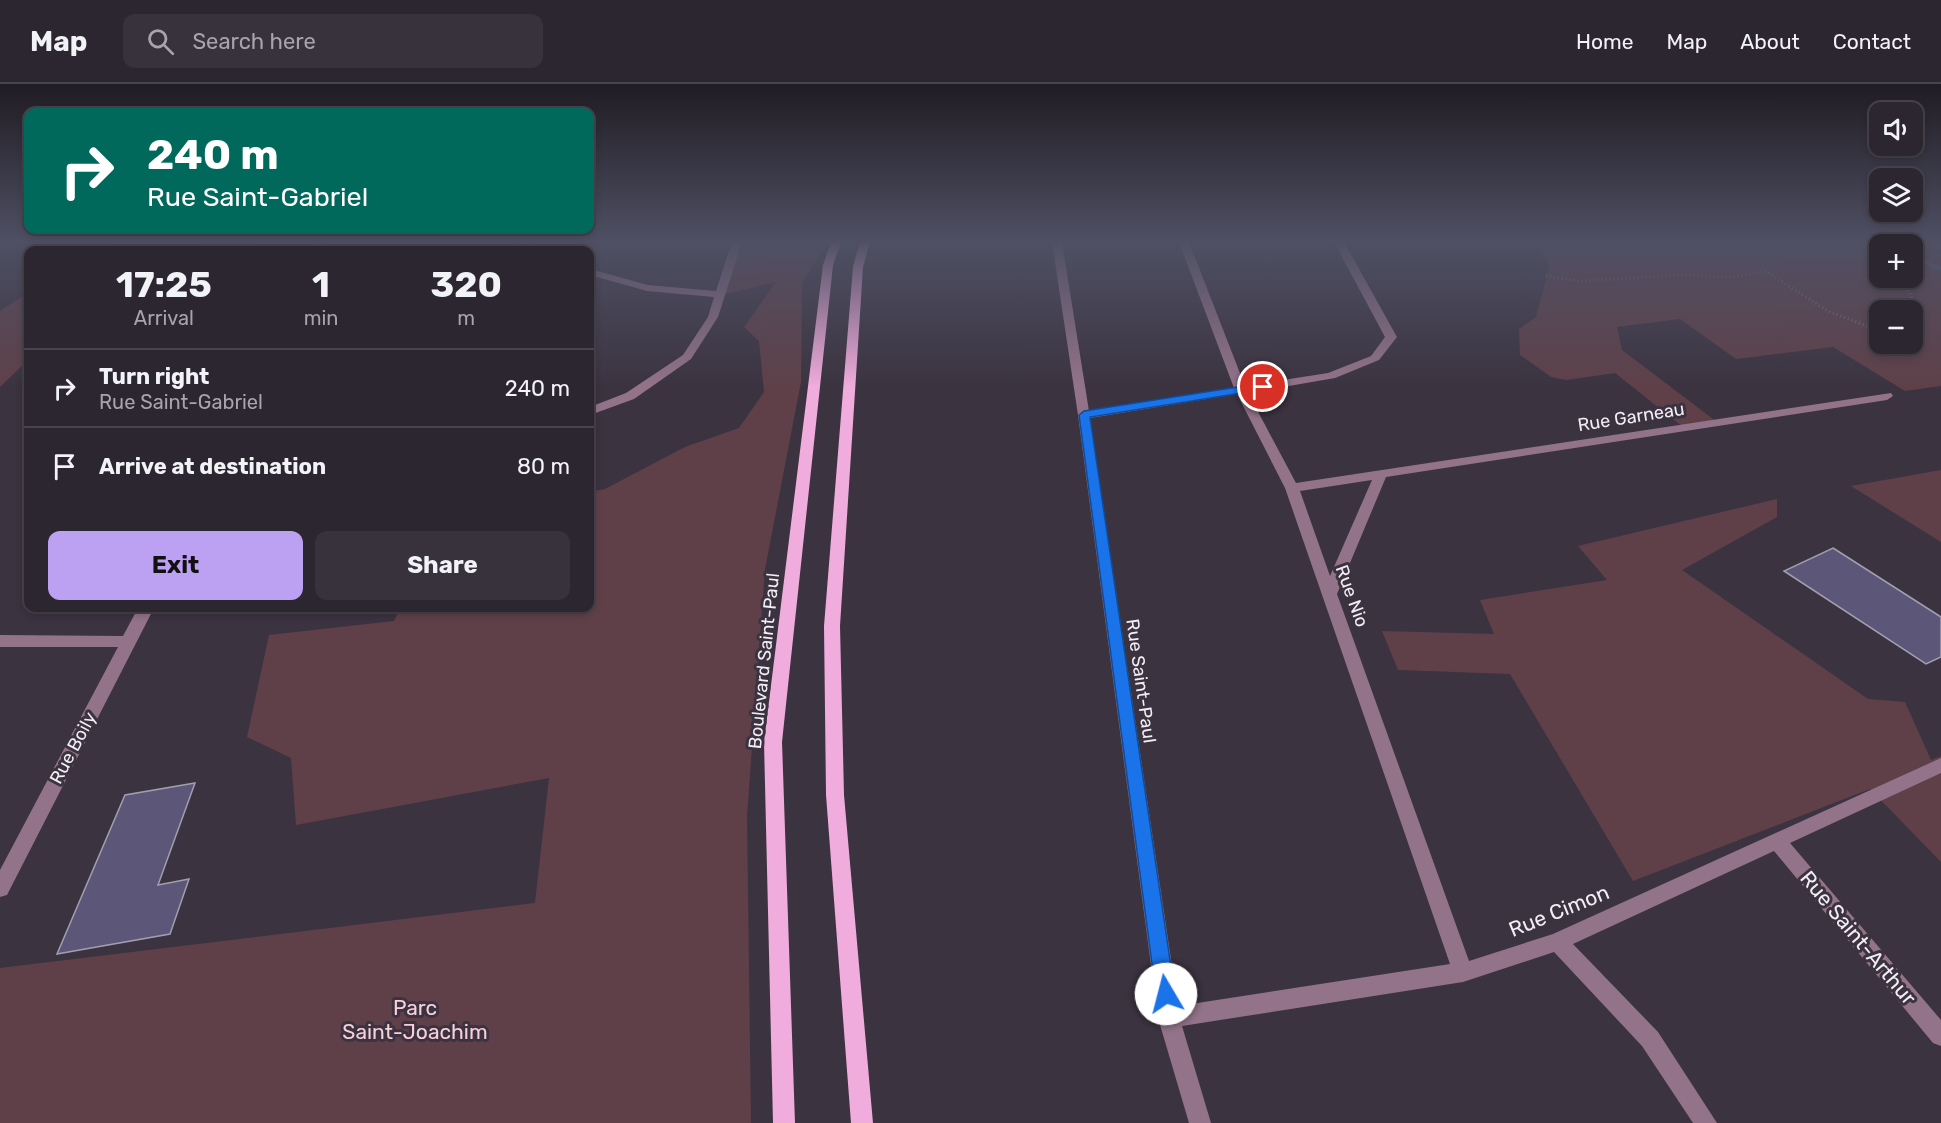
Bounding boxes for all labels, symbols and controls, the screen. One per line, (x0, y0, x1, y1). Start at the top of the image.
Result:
search box (123, 14, 543, 68)
text: Map (30, 25, 87, 58)
icon: search (144, 25, 177, 58)
text: Search here (192, 28, 316, 55)
text: Home (1576, 29, 1633, 54)
text: Map (1666, 29, 1707, 54)
text: About (1740, 29, 1800, 54)
text: Contact (1833, 29, 1911, 54)
map controls (1869, 102, 1923, 354)
button: sound (1869, 102, 1923, 156)
text: 240 m (147, 130, 279, 180)
icon: right (48, 132, 126, 210)
button: layers (1869, 168, 1923, 222)
text: Rue Saint-Gabriel (147, 181, 368, 213)
button: + (1869, 234, 1923, 288)
text: 17:25 (116, 263, 212, 306)
text: 1 (312, 263, 330, 306)
text: 320 (430, 263, 502, 306)
button: − (1869, 300, 1923, 354)
text: Arrival (134, 306, 194, 330)
text: min (304, 306, 338, 330)
text: m (457, 306, 475, 330)
pin (1237, 361, 1288, 412)
text: Turn right (99, 363, 209, 390)
icon: arrive (1246, 370, 1279, 403)
icon: right (48, 372, 81, 405)
text: 240 m (505, 375, 570, 402)
text: Rue Saint-Gabriel (99, 390, 263, 414)
street label: Rue Garneau (1576, 398, 1686, 436)
icon: arrive (48, 450, 81, 483)
text: Arrive at destination (99, 453, 326, 480)
text: 80 m (517, 453, 570, 480)
button: Exit (48, 531, 303, 600)
button: Share (315, 531, 570, 600)
street label: Rue Nio (1331, 562, 1373, 630)
street label: Boulevard Saint-Paul (744, 572, 784, 750)
street label: Rue Saint-Paul (1121, 617, 1161, 745)
street label: Rue Boily (45, 708, 101, 788)
street label: Rue Saint-Arthur (1795, 866, 1922, 1010)
street label: Rue Cimon (1505, 879, 1613, 942)
position arrow (1134, 962, 1198, 1026)
park label: Parc Saint-Joachim (342, 995, 488, 1044)

